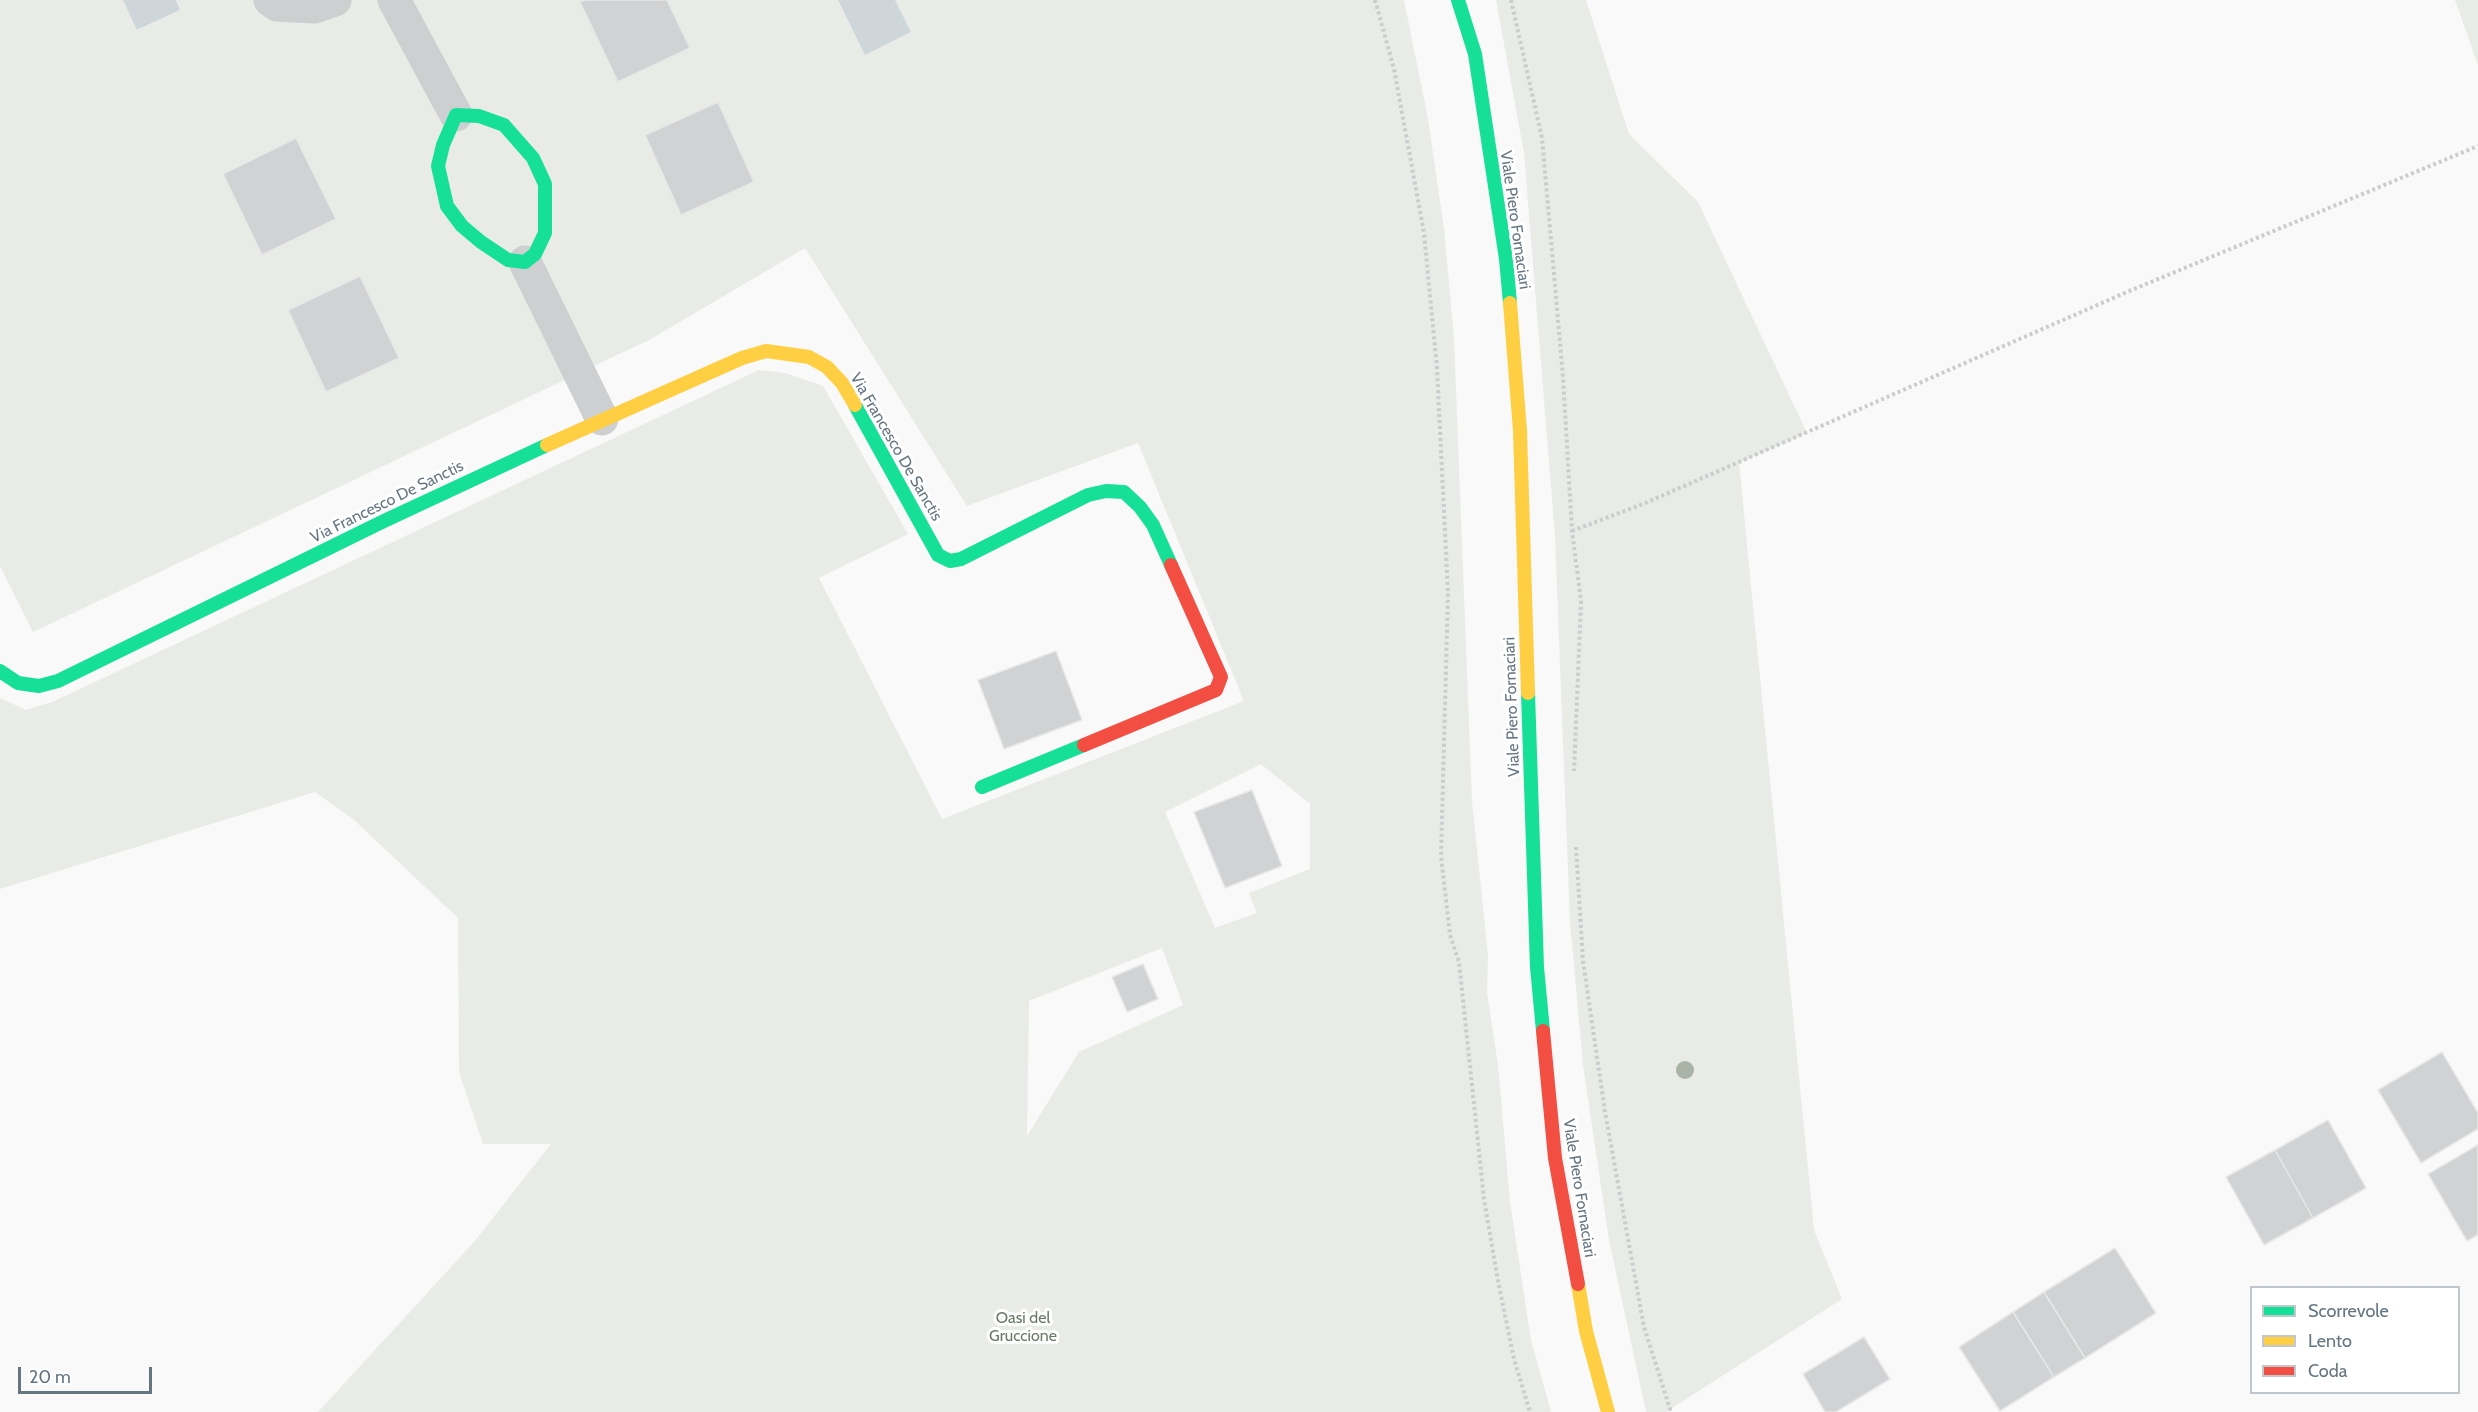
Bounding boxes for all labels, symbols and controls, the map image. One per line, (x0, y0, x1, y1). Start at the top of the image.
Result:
street label: Viale Piero Fornaciari (1496, 149, 1534, 291)
street label: Via Francesco De Sanctis (846, 370, 946, 524)
street label: Via Francesco De Sanctis (307, 457, 467, 547)
street label: Viale Piero Fornaciari (1500, 637, 1524, 777)
street label: Viale Piero Fornaciari (1559, 1117, 1599, 1259)
legend (2250, 1286, 2460, 1394)
text: Scorrevole (2308, 1300, 2389, 1322)
park label: Oasi del Gruccione (989, 1308, 1057, 1346)
text: Lento (2308, 1330, 2352, 1352)
scale bar (21, 1355, 154, 1393)
text: Coda (2308, 1360, 2347, 1382)
text: 20 m (29, 1366, 71, 1388)

